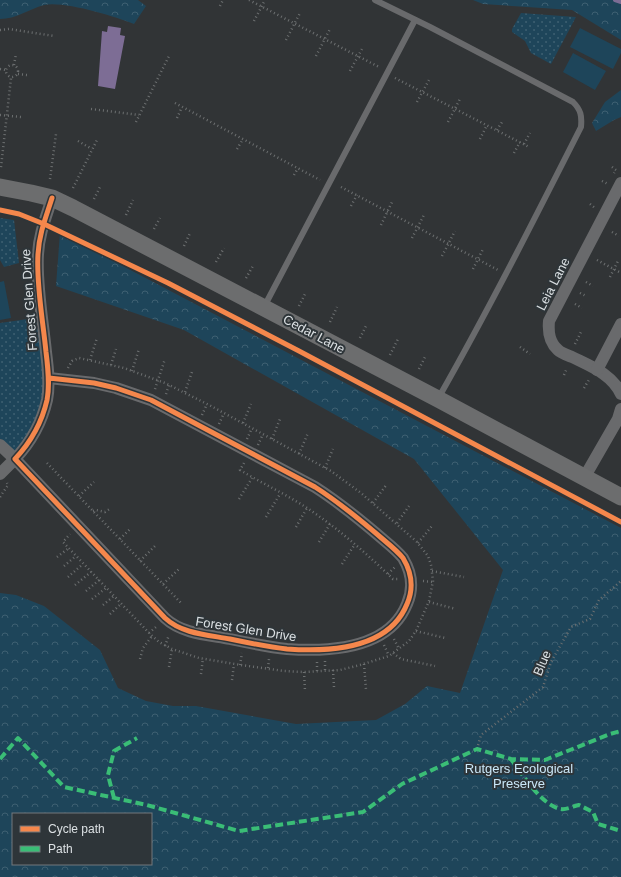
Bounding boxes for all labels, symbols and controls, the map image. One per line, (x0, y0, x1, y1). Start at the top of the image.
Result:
street label: Forest Glen Drive (18, 249, 40, 351)
street label: Leia Lane (533, 255, 573, 313)
street label: Cedar Lane (280, 311, 348, 357)
street label: Forest Glen Drive (195, 614, 297, 644)
street label: Blue (530, 648, 554, 678)
park label: Rutgers Ecological Preserve (465, 761, 573, 791)
legend (12, 813, 152, 865)
text: Cycle path (48, 822, 105, 836)
text: Path (48, 842, 73, 856)

